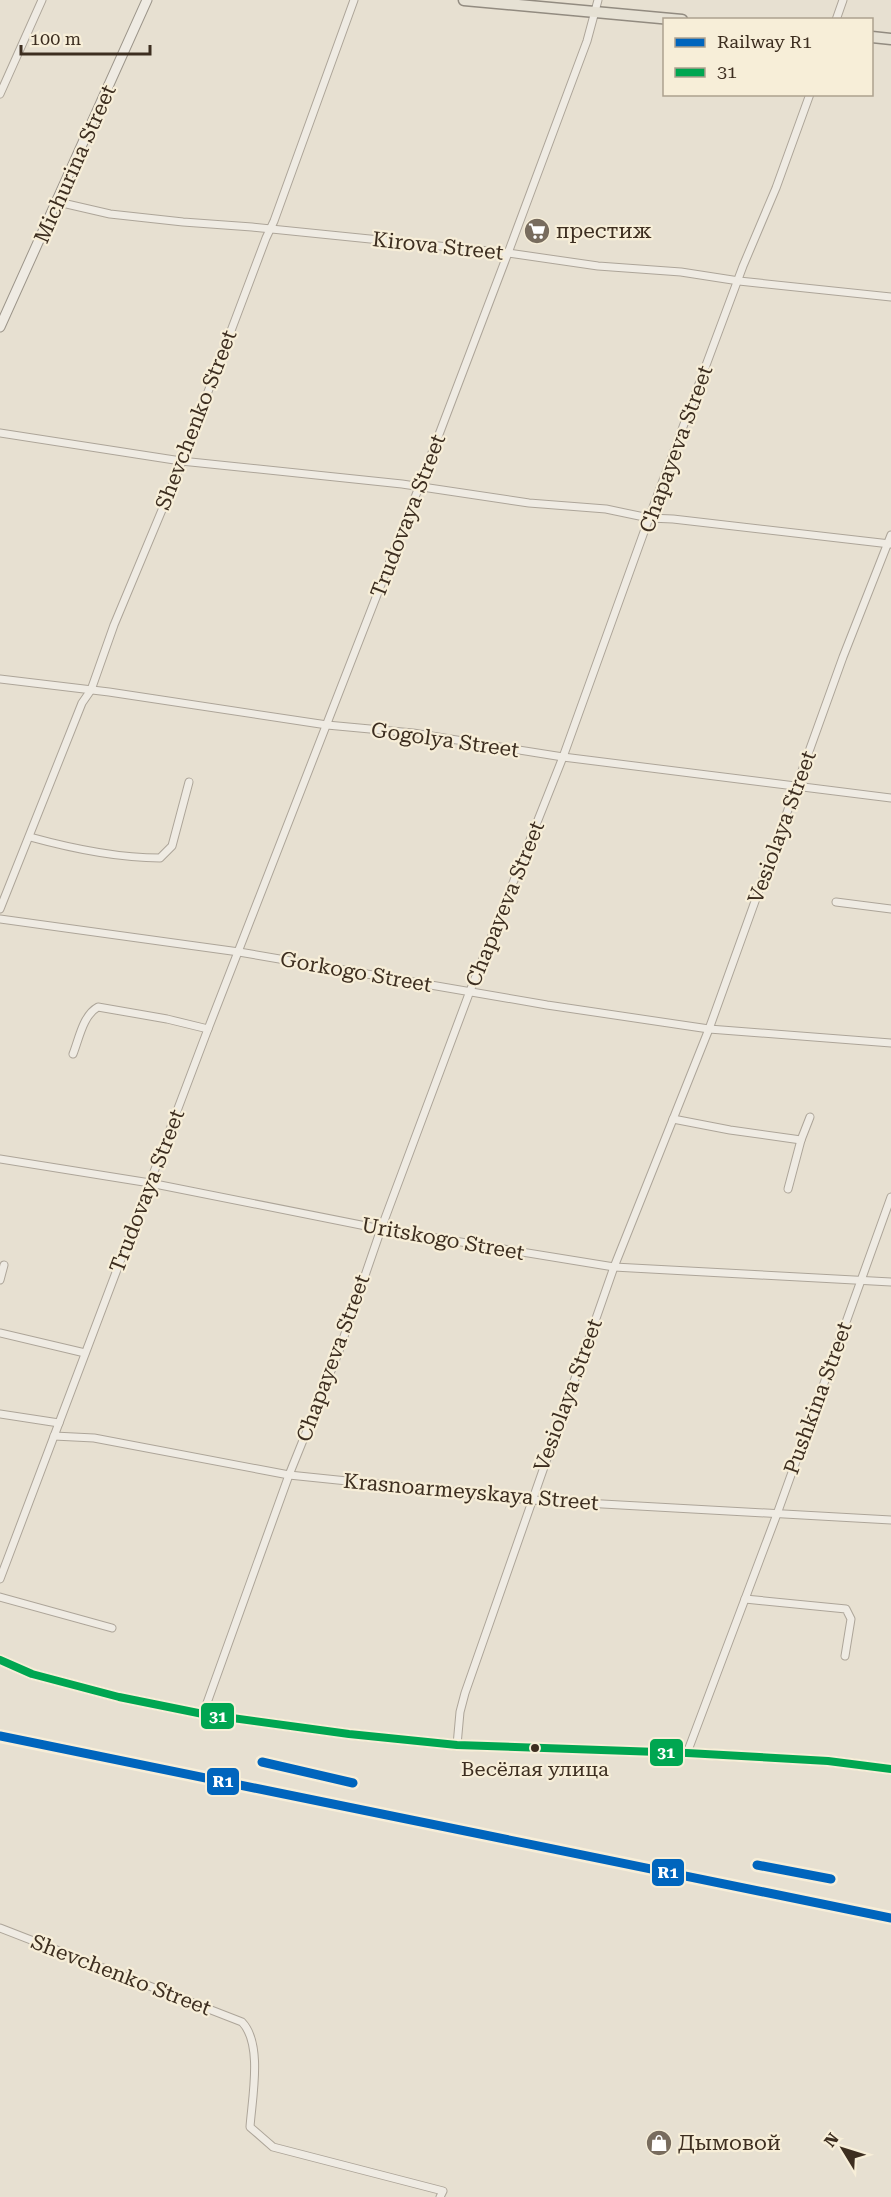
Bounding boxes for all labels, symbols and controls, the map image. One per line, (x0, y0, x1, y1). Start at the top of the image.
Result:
scale bar (21, 18, 150, 56)
legend (663, 18, 873, 96)
text: 100 m (30, 28, 81, 49)
text: Railway R1 (717, 31, 812, 52)
text: 31 (717, 61, 737, 82)
street label: Michurina Street (29, 81, 121, 247)
supermarket icon: престиж (522, 216, 552, 246)
place label: престиж (556, 219, 652, 243)
street label: Kirova Street (371, 227, 505, 265)
street label: Shevchenko Street (151, 326, 241, 513)
street label: Chapayeva Street (635, 362, 717, 536)
street label: Trudovaya Street (366, 431, 450, 601)
street label: Gogolya Street (369, 718, 521, 762)
street label: Vesiolaya Street (743, 747, 821, 907)
street label: Chapayeva Street (461, 818, 549, 990)
street label: Gorkogo Street (278, 947, 434, 997)
street label: Trudovaya Street (105, 1106, 189, 1276)
street label: Uritskogo Street (360, 1213, 526, 1265)
street label: Chapayeva Street (292, 1271, 374, 1445)
street label: Vesiolaya Street (529, 1315, 607, 1475)
street label: Pushkina Street (779, 1318, 857, 1478)
street label: Krasnoarmeyskaya Street (342, 1469, 600, 1515)
line badge: 31 (200, 1702, 235, 1730)
text: 31 (209, 1707, 227, 1726)
line badge: 31 (649, 1738, 684, 1767)
marker: Весёлая улица (529, 1742, 541, 1754)
text: 31 (657, 1743, 675, 1762)
place label: Весёлая улица (461, 1757, 609, 1781)
line badge: R1 (206, 1767, 240, 1796)
text: R1 (213, 1772, 233, 1791)
line badge: R1 (651, 1858, 685, 1887)
text: R1 (658, 1863, 678, 1882)
street label: Shevchenko Street (28, 1930, 215, 2020)
north arrow (813, 2119, 873, 2179)
shop icon: Дымовой (644, 2128, 674, 2158)
text: N (820, 2129, 843, 2151)
place label: Дымовой (678, 2131, 781, 2155)

